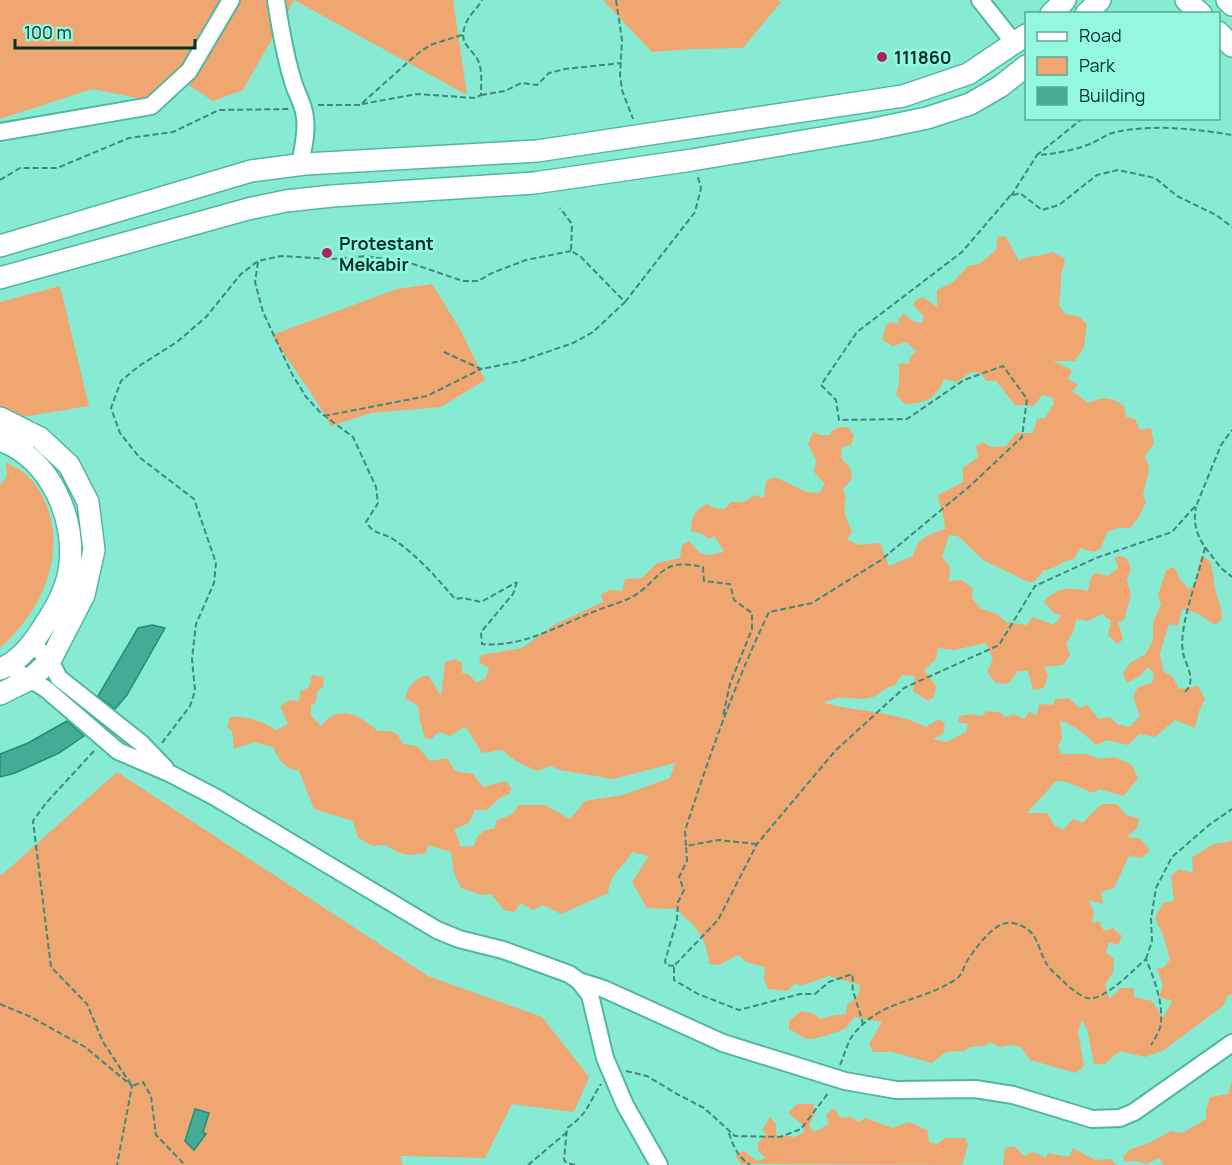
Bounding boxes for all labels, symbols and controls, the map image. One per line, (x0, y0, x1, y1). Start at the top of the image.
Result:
scale bar (15, 12, 195, 50)
legend (1025, 12, 1220, 120)
text: 100 m (24, 20, 72, 44)
text: Road (1079, 23, 1122, 47)
place label: 111860 (894, 45, 952, 69)
marker: 111860 (875, 50, 889, 64)
text: Park (1079, 53, 1116, 77)
text: Building (1079, 83, 1145, 107)
place label: Protestant Mekabir (339, 231, 434, 276)
marker: Protestant Mekabir (320, 246, 334, 260)

